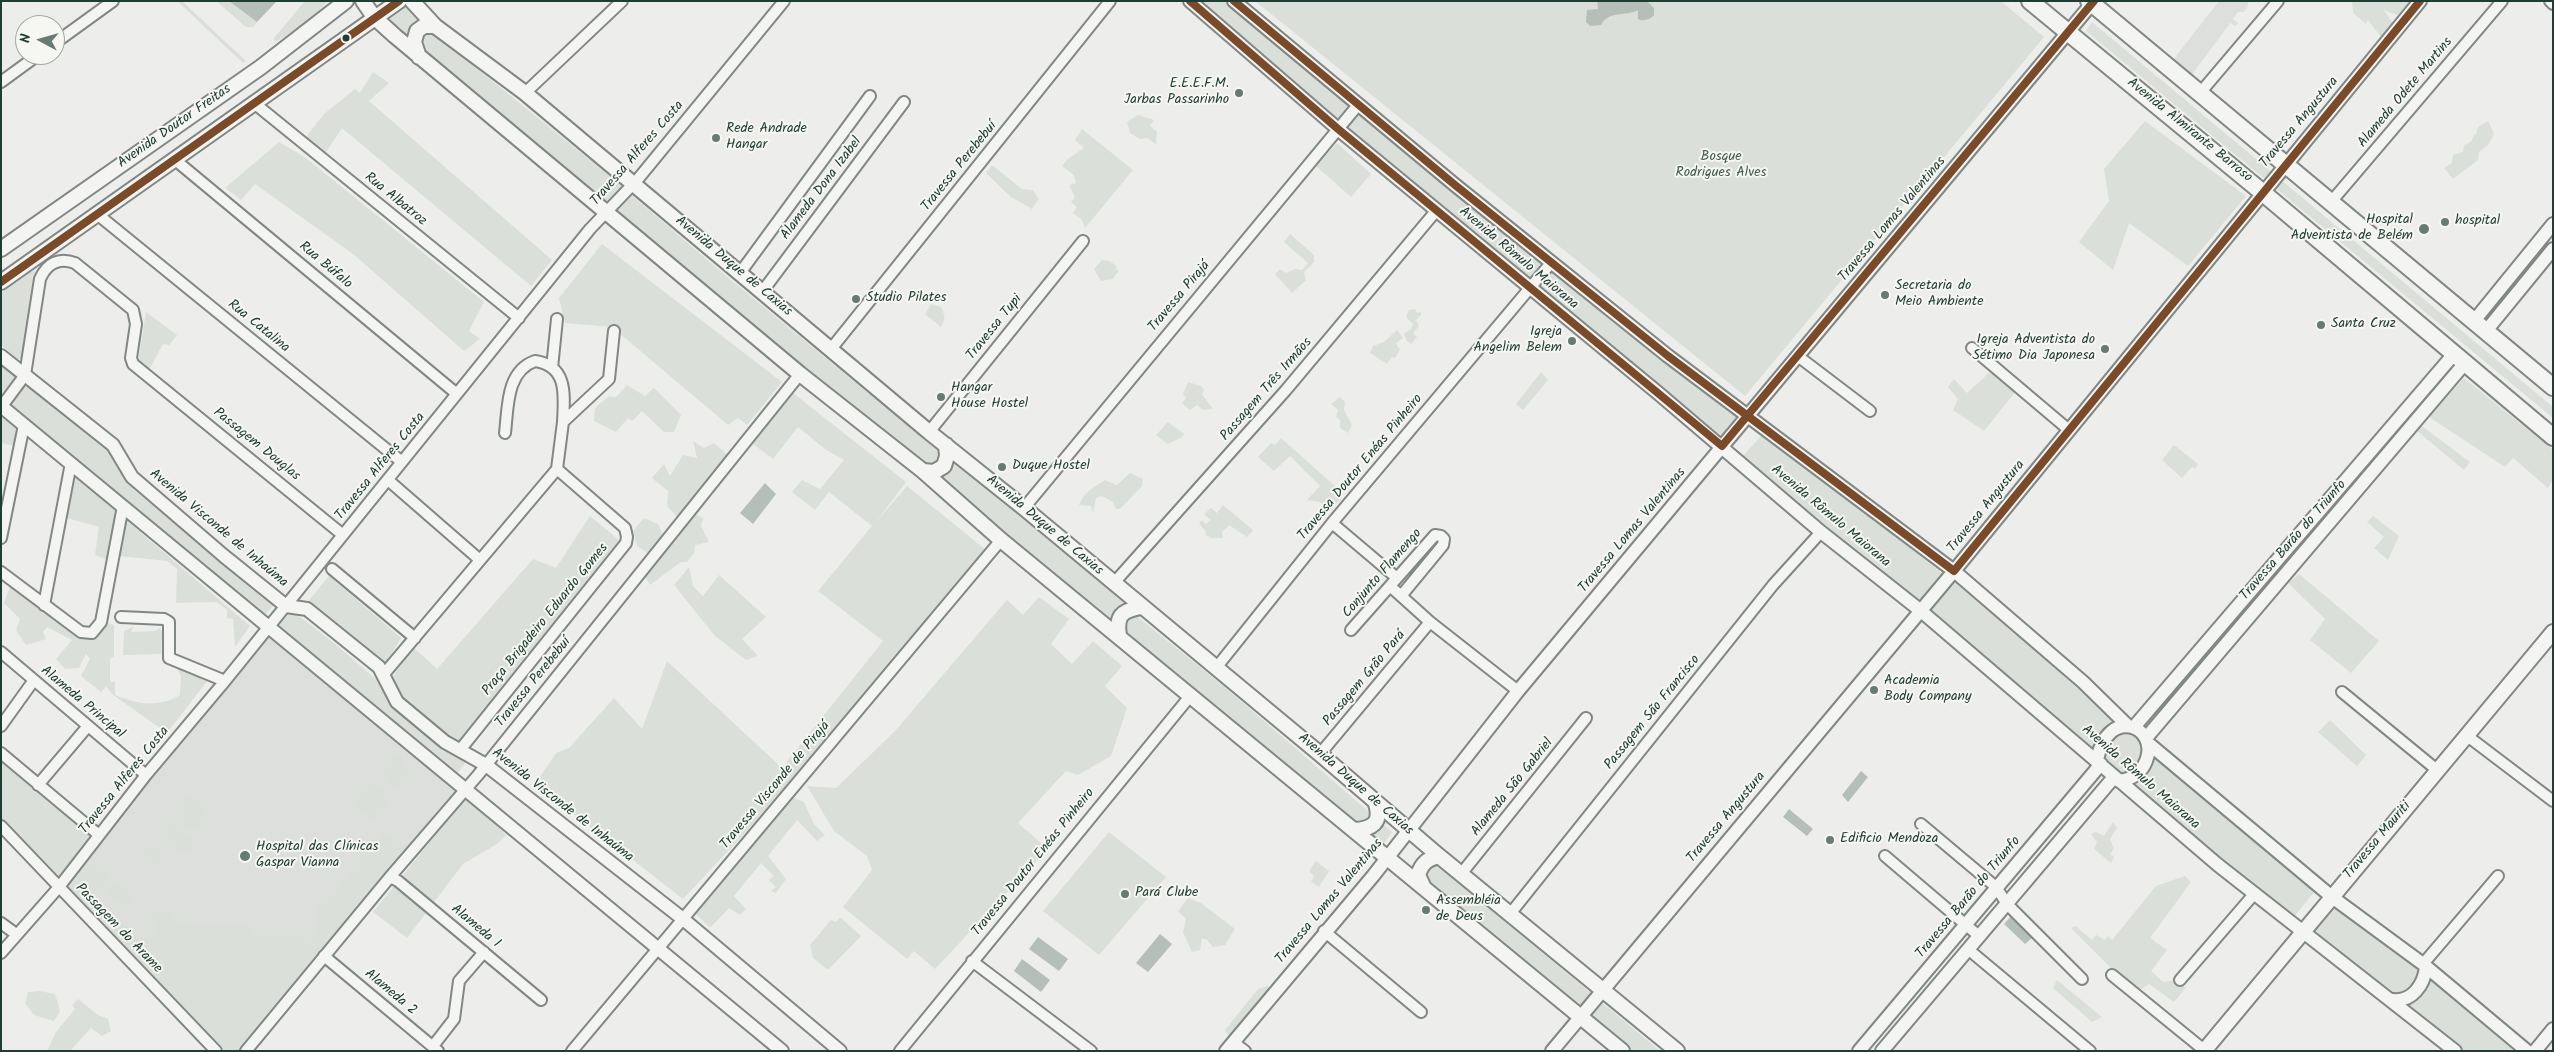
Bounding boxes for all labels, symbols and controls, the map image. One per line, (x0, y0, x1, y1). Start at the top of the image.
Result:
north arrow (15, 15, 65, 65)
text: N (15, 33, 37, 44)
unlabelled marker (341, 33, 351, 43)
street label: Alameda Odete Martins (2355, 34, 2457, 152)
street label: Travessa Angustura (2257, 74, 2343, 172)
street label: Avenida Almirante Barroso (2123, 75, 2255, 187)
place label: E.E.E.F.M. Jarbas Passarinho (1124, 77, 1229, 110)
street label: Avenida Doutor Freitas (115, 82, 235, 172)
marker: E.E.E.F.M. Jarbas Passarinho (1233, 87, 1245, 99)
street label: Travessa Alferes Costa (588, 98, 688, 210)
street label: Travessa Perebebuí (919, 119, 1001, 215)
place label: Rede Andrade Hangar (726, 122, 807, 154)
marker: Rede Andrade Hangar (710, 132, 722, 144)
street label: Alameda Dona Izabel (778, 134, 866, 244)
park label: Bosque Rodrigues Alves (1676, 150, 1766, 182)
street label: Travessa Lomas Valentinas (1836, 154, 1950, 286)
street label: Rua Albatroz (360, 170, 430, 230)
street label: Avenida Rômulo Maiorana (1455, 204, 1581, 314)
street label: Avenida Duque de Caxias (671, 213, 795, 321)
place label: Hospital Adventista de Belém (2291, 213, 2413, 246)
place label: hospital (2455, 214, 2500, 230)
marker: hospital (2439, 216, 2451, 228)
marker: Hospital Adventista de Belém (2417, 222, 2431, 236)
street label: Rua Búfalo (295, 239, 355, 293)
street label: Travessa Pirajá (1146, 258, 1214, 336)
place label: Secretaria do Meio Ambiente (1895, 279, 1983, 312)
marker: Secretaria do Meio Ambiente (1879, 289, 1891, 301)
place label: Studio Pilates (866, 291, 946, 307)
street label: Travessa Tupi (964, 292, 1026, 364)
marker: Studio Pilates (850, 293, 862, 305)
street label: Rua Catalina (224, 297, 292, 357)
place label: Santa Cruz (2331, 317, 2396, 333)
marker: Santa Cruz (2315, 319, 2327, 331)
place label: Igreja Angelim Belem (1473, 325, 1562, 358)
place label: Igreja Adventista do Sétimo Dia Japonesa (1973, 333, 2095, 366)
street label: Passagem Três Irmãos (1218, 335, 1316, 445)
marker: Igreja Angelim Belem (1566, 335, 1578, 347)
marker: Igreja Adventista do Sétimo Dia Japonesa (2099, 343, 2111, 355)
place label: Hangar House Hostel (951, 381, 1028, 414)
marker: Hangar House Hostel (935, 391, 947, 403)
street label: Travessa Doutor Enéas Pinheiro (1295, 392, 1427, 544)
street label: Passagem Douglas (209, 405, 303, 485)
street label: Travessa Alferes Costa (332, 410, 430, 524)
street label: Travessa Angustura (1945, 458, 2029, 556)
place label: Duque Hostel (1012, 459, 1090, 475)
marker: Duque Hostel (996, 461, 1008, 473)
street label: Avenida Rômulo Maiorana (1767, 462, 1893, 572)
street label: Travessa Lomas Valentinas (1576, 465, 1690, 597)
street label: Avenida Visconde de Inhaúma (145, 466, 291, 592)
street label: Avenida Duque de Caxias (982, 472, 1106, 580)
street label: Travessa Barão do Triunfo (2237, 477, 2351, 605)
street label: Conjunto Flamengo (1340, 526, 1426, 622)
street label: Praça Brigadeiro Eduardo Gomes (479, 541, 613, 699)
street label: Passagem Grão Pará (1320, 628, 1410, 730)
street label: Travessa Perebebuí (493, 635, 575, 731)
street label: Passagem São Francisco (1602, 652, 1704, 774)
street label: Alameda Principal (37, 663, 127, 743)
place label: Academia Body Company (1884, 674, 1972, 706)
marker: Academia Body Company (1868, 684, 1880, 696)
street label: Travessa Visconde de Pirajá (718, 719, 834, 853)
street label: Avenida Rômulo Maiorana (2078, 722, 2202, 834)
street label: Travessa Alferes Costa (76, 724, 174, 838)
street label: Avenida Duque de Caxias (1294, 730, 1416, 840)
street label: Alameda São Gabriel (1468, 736, 1558, 840)
street label: Avenida Visconde de Inhaúma (488, 745, 636, 867)
street label: Travessa Angustura (1684, 769, 1770, 867)
street label: Travessa Doutor Enéas Pinheiro (969, 786, 1099, 940)
street label: Travessa Mauriti (2341, 799, 2415, 883)
place label: Edificio Mendoza (1840, 832, 1938, 848)
marker: Edificio Mendoza (1824, 834, 1836, 846)
street label: Travessa Barão do Triunfo (1913, 834, 2025, 962)
street label: Travessa Lomas Valentinas (1273, 836, 1387, 968)
place label: Hospital das Clínicas Gaspar Vianna (256, 840, 379, 872)
marker: Hospital das Clínicas Gaspar Vianna (238, 849, 252, 863)
street label: Passagem do Arame (71, 881, 165, 977)
place label: Pará Clube (1135, 886, 1198, 902)
marker: Pará Clube (1119, 888, 1131, 900)
place label: Assembléia de Deus (1436, 894, 1501, 926)
street label: Alameda 1 (447, 901, 503, 953)
marker: Assembléia de Deus (1420, 904, 1432, 916)
street label: Alameda 2 (360, 966, 420, 1020)

